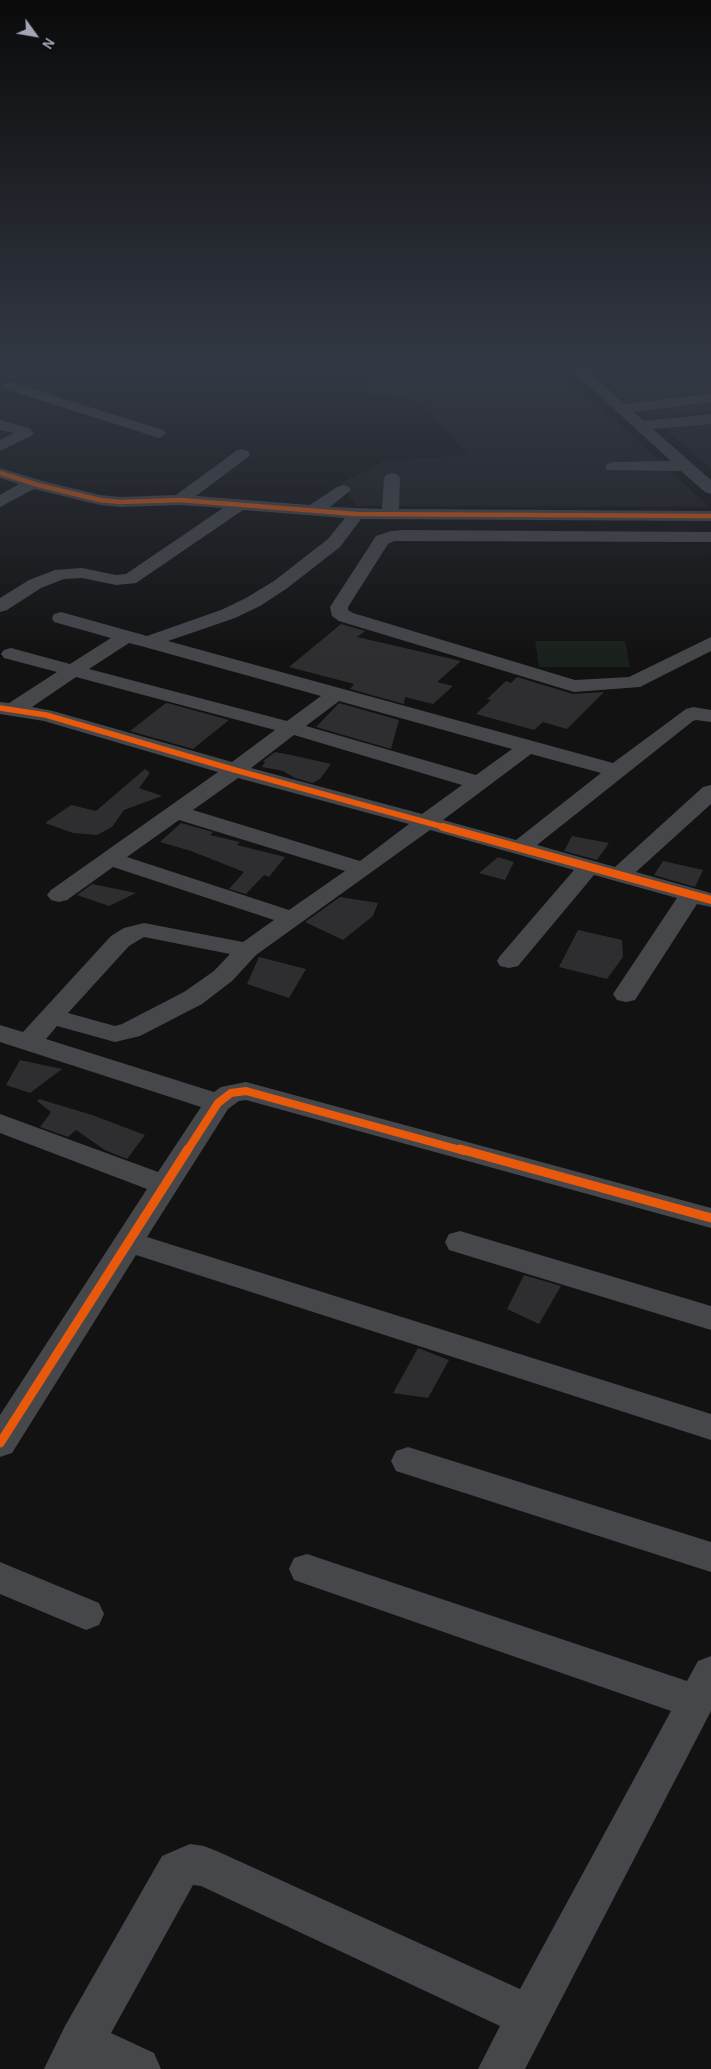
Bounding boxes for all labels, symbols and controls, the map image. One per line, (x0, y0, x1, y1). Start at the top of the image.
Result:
north arrow (10, 10, 60, 60)
text: N (39, 35, 56, 51)

